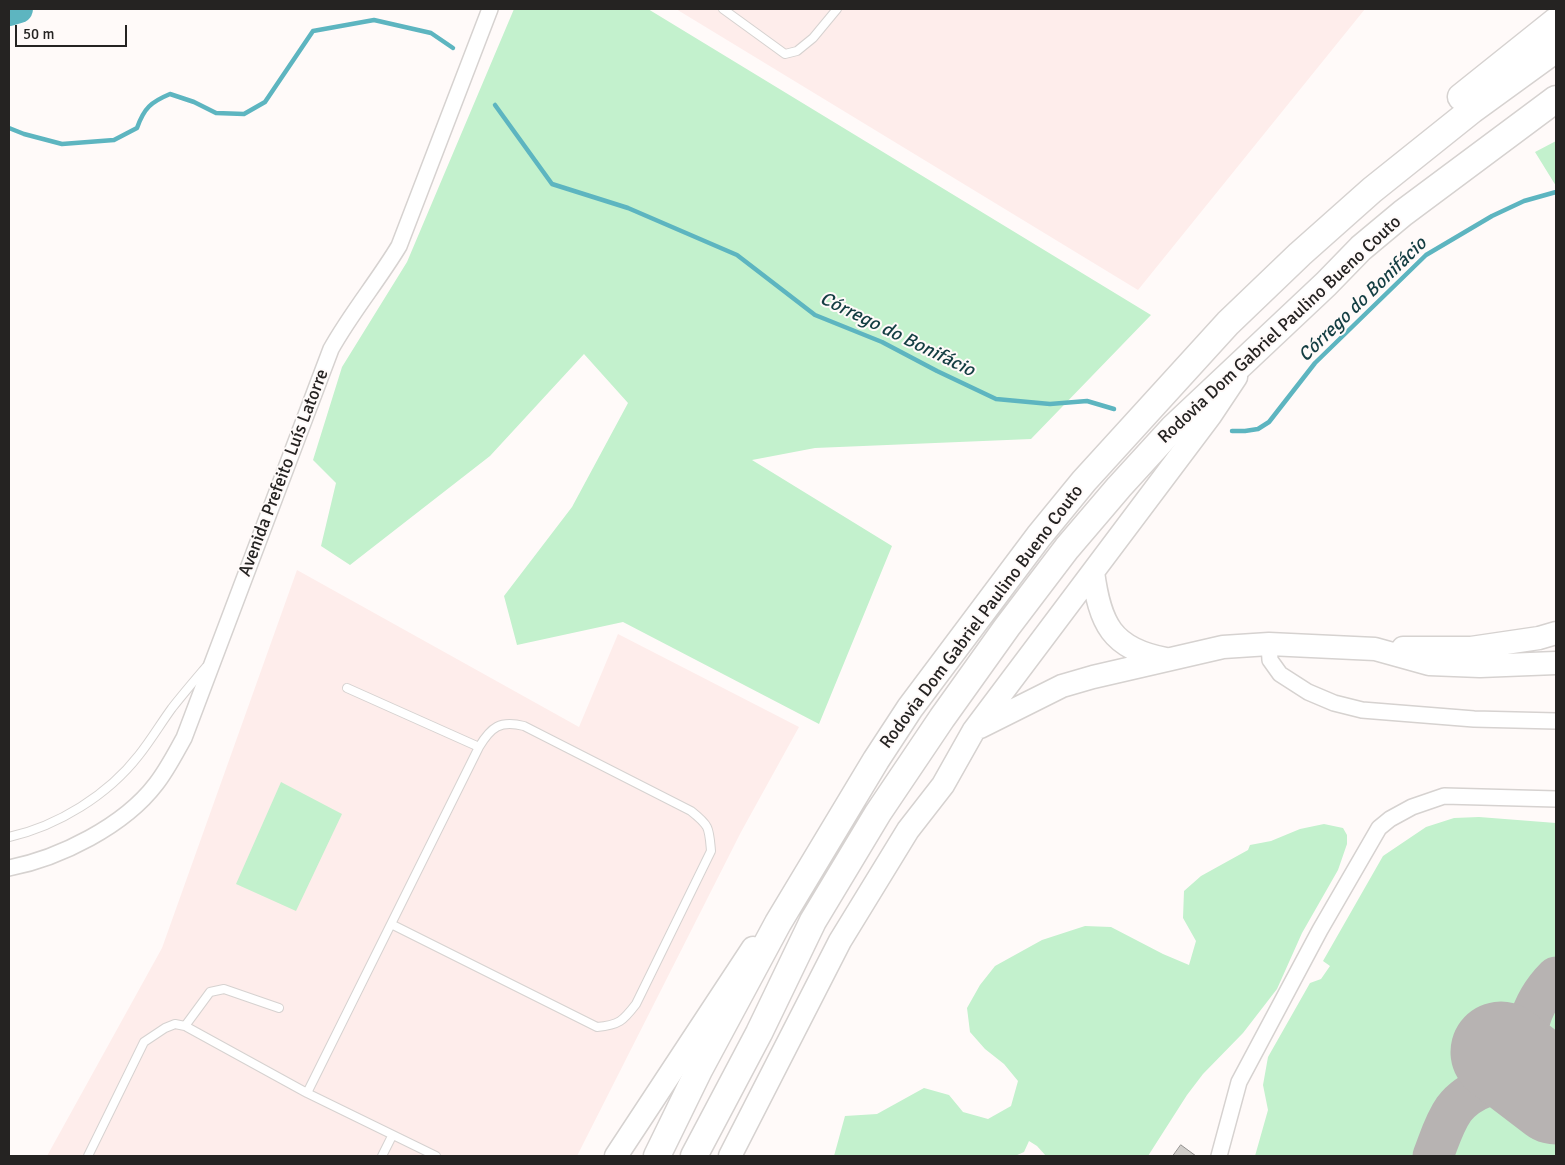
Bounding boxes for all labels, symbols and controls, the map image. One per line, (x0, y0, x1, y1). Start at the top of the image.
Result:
scale bar (18, 15, 130, 47)
text: 50 m (23, 25, 54, 43)
street label: Rodovia Dom Gabriel Paulino Bueno Couto (1154, 211, 1406, 449)
water label: Córrego do Bonifácio (1294, 233, 1432, 367)
water label: Córrego do Bonifácio (816, 288, 978, 382)
street label: Avenida Prefeito Luís Latorre (234, 366, 334, 580)
street label: Rodovia Dom Gabriel Paulino Bueno Couto (876, 481, 1088, 753)

